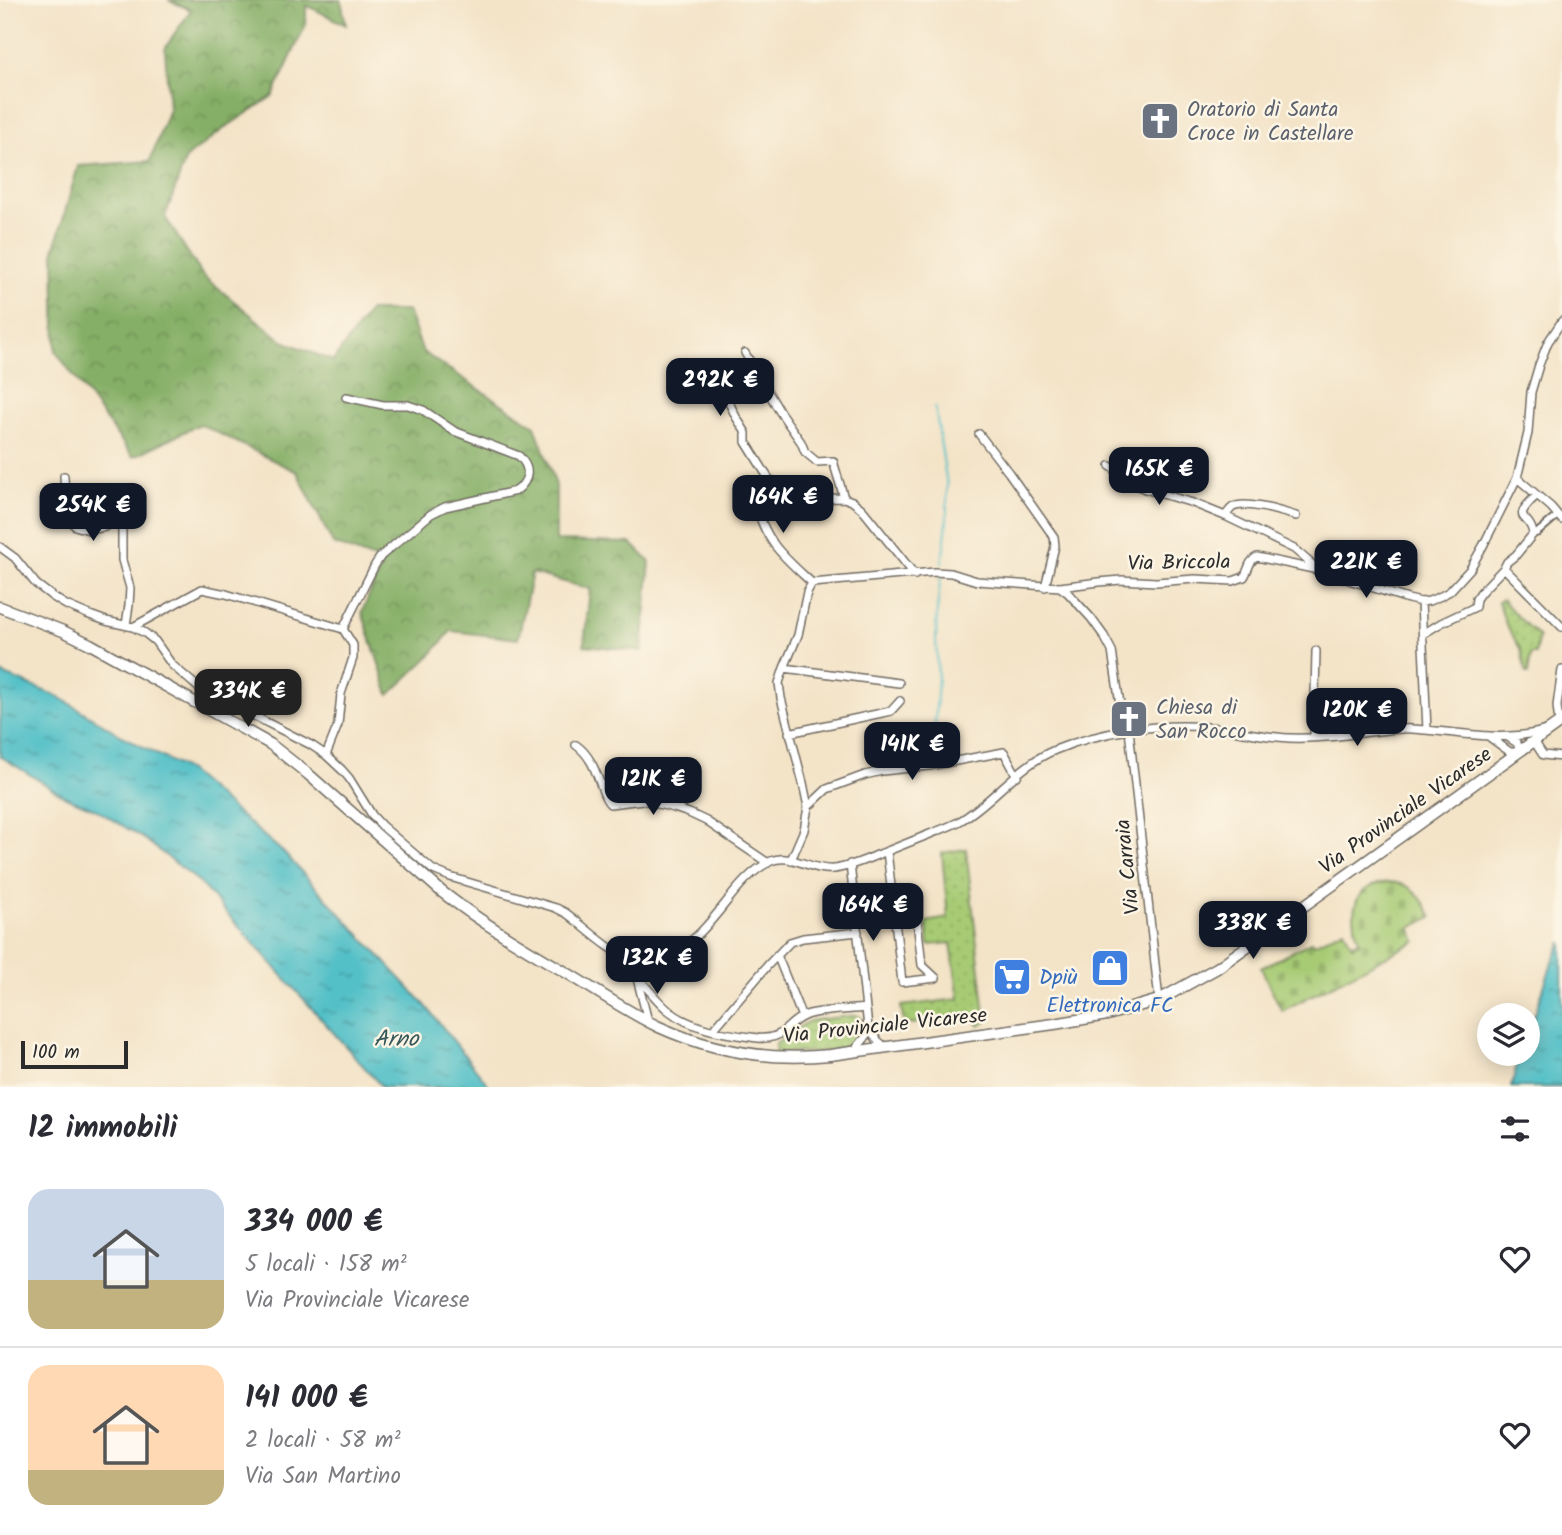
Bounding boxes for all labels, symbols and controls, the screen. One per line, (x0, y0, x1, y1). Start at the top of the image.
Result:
place label: Oratorio di Santa Croce in Castellare (1187, 94, 1354, 151)
church icon: Oratorio di Santa Croce in Castellare (1139, 100, 1181, 142)
pin: 292K € (663, 358, 777, 418)
text: 292K € (682, 363, 758, 399)
pin: 165K € (1102, 448, 1216, 507)
text: 165K € (1125, 452, 1193, 488)
pin: 164K € (726, 476, 840, 535)
text: 164K € (748, 480, 818, 516)
pin: 254K € (36, 484, 150, 543)
text: 254K € (56, 488, 130, 524)
pin: 221K € (1309, 540, 1423, 600)
text: 221K € (1330, 545, 1402, 581)
street label: Via Briccola (1127, 546, 1231, 581)
pin: 334K € (191, 670, 305, 729)
text: 334K € (211, 674, 285, 710)
pin: 120K € (1300, 688, 1414, 748)
place label: Chiesa di San Rocco (1156, 692, 1247, 749)
text: 120K € (1322, 693, 1392, 729)
church icon: Chiesa di San Rocco (1108, 698, 1150, 740)
pin: 141K € (855, 722, 969, 782)
text: 141K € (880, 727, 944, 763)
street label: Via Provinciale Vicarese (1313, 739, 1500, 883)
pin: 121K € (596, 758, 710, 817)
text: 121K € (621, 762, 685, 798)
street label: Via Carraia (1107, 818, 1150, 916)
pin: 164K € (816, 884, 930, 943)
text: 164K € (838, 888, 908, 924)
pin: 338K € (1196, 902, 1310, 961)
text: 338K € (1215, 906, 1291, 942)
pin: 132K € (600, 936, 714, 996)
text: 132K € (622, 941, 692, 977)
shop icon: Elettronica FC (1089, 947, 1131, 989)
supermarket icon: Dpiù (991, 956, 1033, 998)
place label: Dpiù (1039, 962, 1078, 995)
place label: Elettronica FC (1047, 990, 1173, 1023)
street label: Via Provinciale Vicarese (782, 999, 989, 1054)
map controls (1477, 1003, 1540, 1066)
button: layers (1477, 1003, 1540, 1066)
water label: Arno (374, 1022, 420, 1058)
scale bar (21, 1038, 128, 1070)
text: 100 m (32, 1038, 80, 1068)
text: 12 immobili (28, 1105, 177, 1153)
icon: filters (1496, 1110, 1534, 1148)
text: 334 000 € (245, 1199, 382, 1247)
icon: home (84, 1217, 168, 1301)
icon: heart (1496, 1240, 1534, 1278)
text: 5 locali · 158 m² (245, 1247, 407, 1283)
text: Via Provinciale Vicarese (245, 1283, 469, 1319)
text: 141 000 € (245, 1375, 368, 1423)
icon: home (84, 1393, 168, 1477)
icon: heart (1496, 1416, 1534, 1454)
text: 2 locali · 58 m² (245, 1423, 400, 1459)
text: Via San Martino (245, 1459, 401, 1495)

